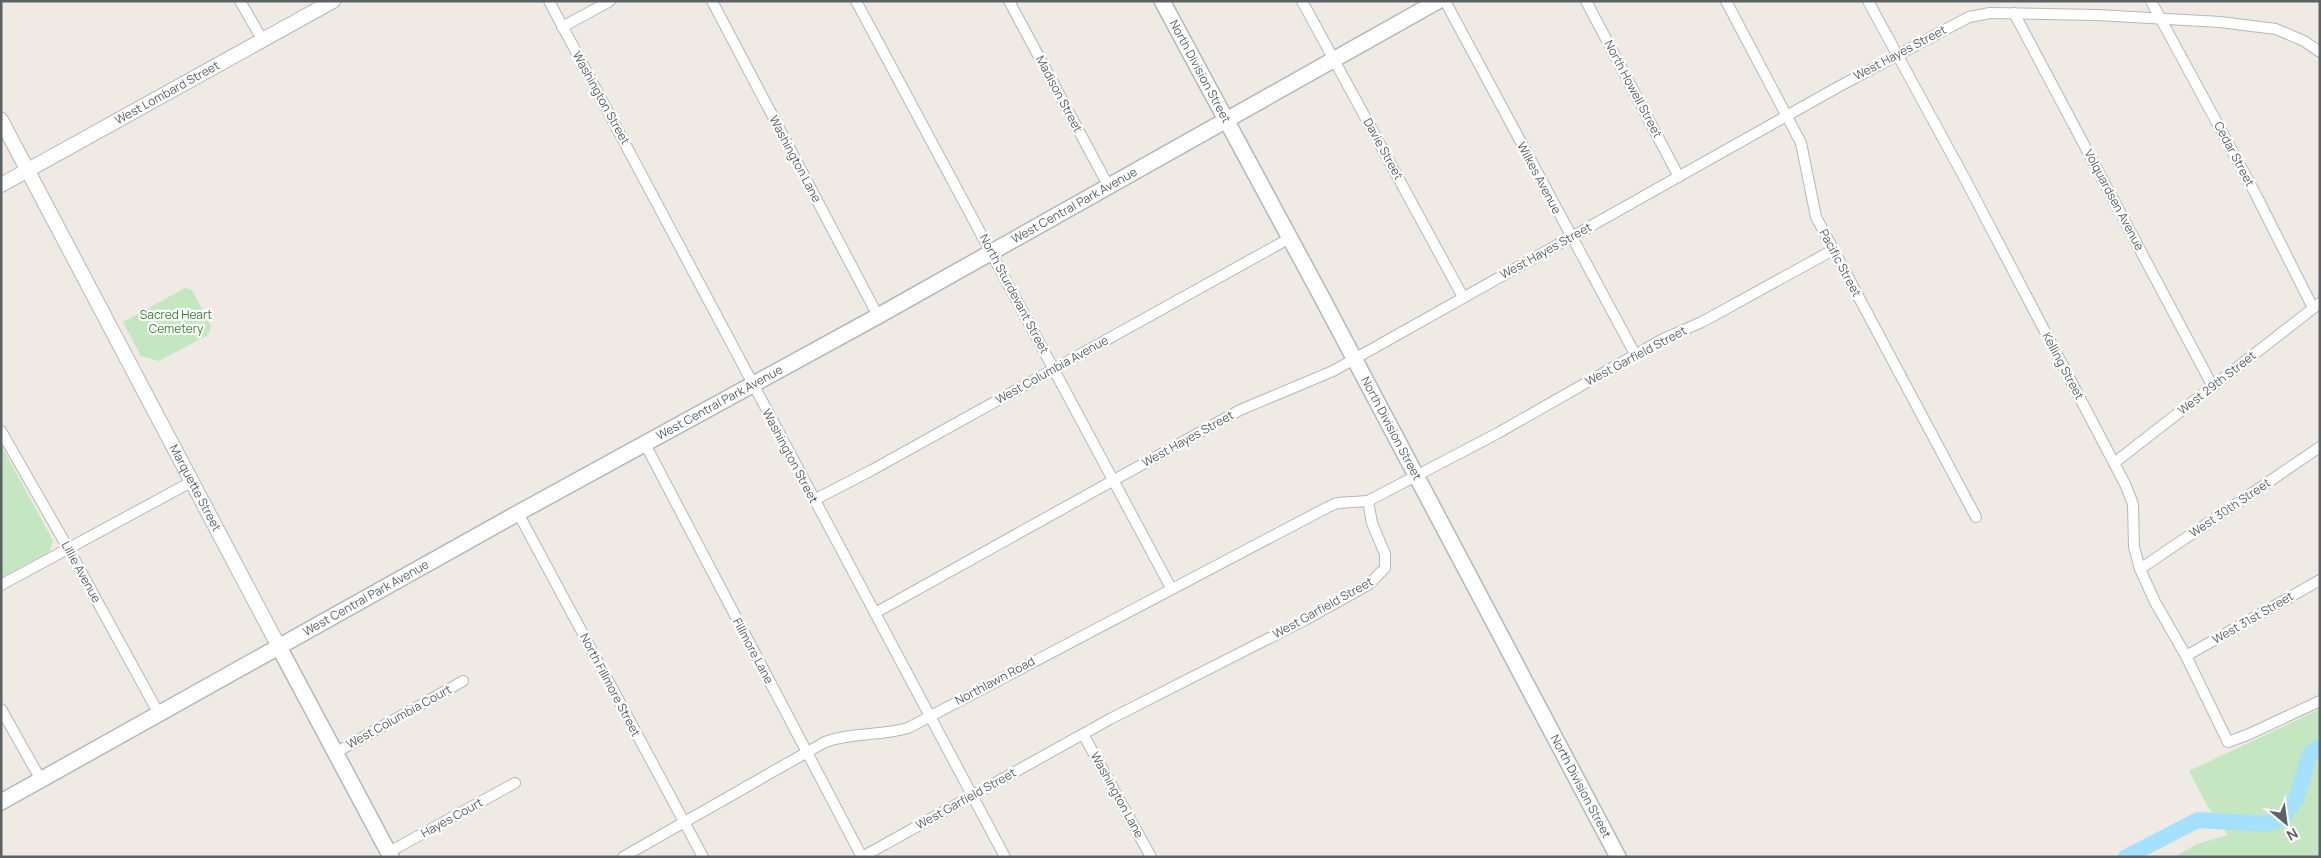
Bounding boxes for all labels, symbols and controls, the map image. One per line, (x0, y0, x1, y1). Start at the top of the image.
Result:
street label: North Division Street (1166, 17, 1235, 126)
street label: West Hayes Street (1850, 21, 1949, 84)
street label: North Howell Street (1601, 37, 1666, 141)
street label: Washington Street (569, 48, 634, 148)
street label: Madison Street (1032, 52, 1087, 135)
street label: West Lombard Street (112, 57, 223, 128)
street label: Washington Lane (765, 112, 825, 205)
street label: Davie Street (1360, 115, 1407, 183)
street label: Cedar Street (2210, 118, 2259, 189)
street label: Wilkes Avenue (1513, 139, 1566, 217)
street label: Volquardsen Avenue (2081, 146, 2148, 253)
street label: West Central Park Avenue (1008, 163, 1140, 247)
street label: West Hayes Street (1497, 218, 1595, 283)
street label: Pacific Street (1815, 226, 1866, 300)
street label: North Sturdevant Street (976, 231, 1053, 357)
park label: Sacred Heart Cemetery (140, 306, 212, 337)
street label: West Garfield Street (1582, 322, 1689, 389)
street label: Kelling Street (2039, 329, 2088, 403)
street label: West Columbia Avenue (992, 331, 1111, 408)
street label: West 29th Street (2174, 347, 2259, 419)
street label: West Central Park Avenue (653, 361, 786, 444)
street label: North Division Street (1357, 373, 1426, 483)
street label: Washington Street (758, 406, 823, 506)
street label: West Hayes Street (1139, 406, 1237, 471)
street label: Marquette Street (166, 441, 226, 534)
street label: West 30th Street (2186, 474, 2274, 541)
street label: Lillie Avenue (58, 538, 105, 606)
street label: West Central Park Avenue (300, 556, 432, 640)
street label: West Garfield Street (1270, 573, 1376, 642)
street label: West 31st Street (2209, 587, 2297, 648)
street label: Fillmore Lane (729, 615, 778, 687)
street label: North Fillmore Street (576, 630, 645, 739)
street label: Northlawn Road (952, 652, 1038, 709)
street label: West Columbia Court (343, 680, 455, 753)
street label: North Division Street (1547, 731, 1616, 841)
street label: Washington Lane (1087, 749, 1148, 841)
street label: West Garfield Street (913, 764, 1019, 833)
street label: Hayes Court (418, 793, 486, 842)
north arrow (2261, 798, 2311, 848)
text: N (2284, 824, 2302, 846)

